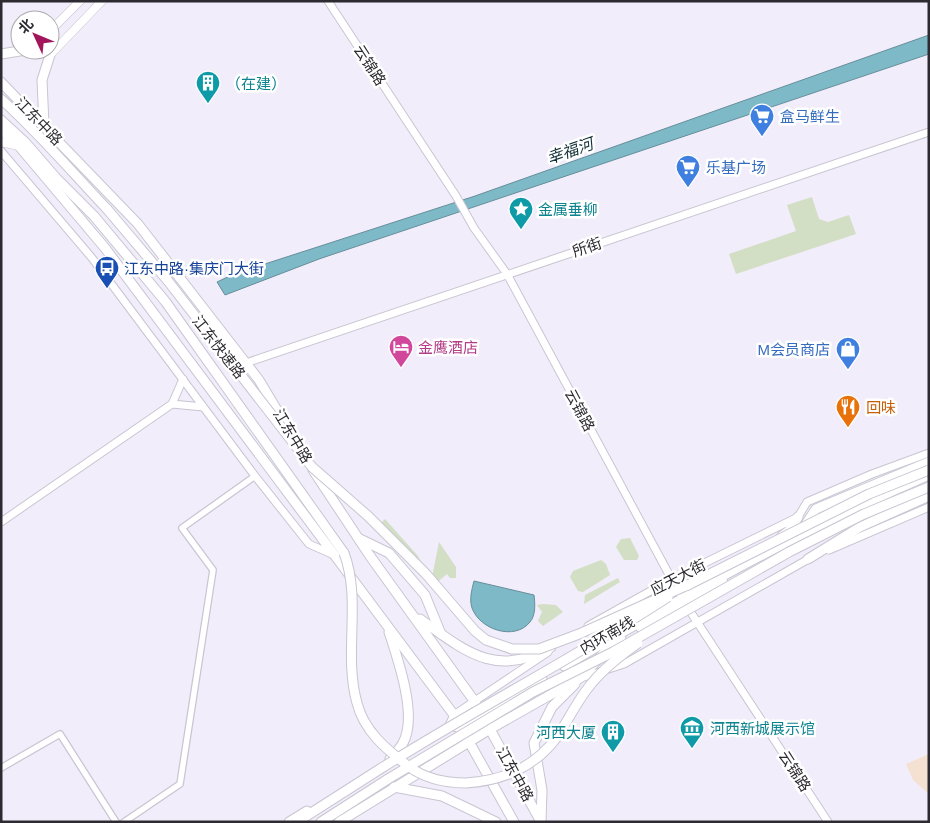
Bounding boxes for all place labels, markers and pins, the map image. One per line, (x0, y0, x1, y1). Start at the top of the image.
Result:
building icon: （在建） (195, 70, 221, 104)
place label: （在建） (226, 75, 286, 92)
supermarket icon: 盒马鲜生 (749, 103, 775, 137)
place label: 盒马鲜生 (780, 108, 840, 125)
supermarket icon: 乐基广场 (675, 154, 701, 188)
place label: 乐基广场 (706, 159, 766, 176)
place icon: 金属垂柳 (508, 196, 534, 230)
place label: 金属垂柳 (538, 201, 598, 218)
bus stop icon: 江东中路·集庆门大街 (94, 255, 120, 289)
place label: 江东中路·集庆门大街 (124, 260, 264, 277)
hotel icon: 金鹰酒店 (388, 334, 414, 368)
shop icon: M会员商店 (835, 336, 861, 370)
place label: 金鹰酒店 (418, 339, 478, 356)
place label: M会员商店 (758, 341, 830, 358)
restaurant icon: 回味 (835, 394, 861, 428)
place label: 回味 (866, 399, 896, 416)
museum icon: 河西新城展示馆 (679, 715, 705, 749)
building icon: 河西大厦 (600, 719, 626, 753)
place label: 河西新城展示馆 (710, 720, 815, 737)
place label: 河西大厦 (536, 724, 596, 741)

